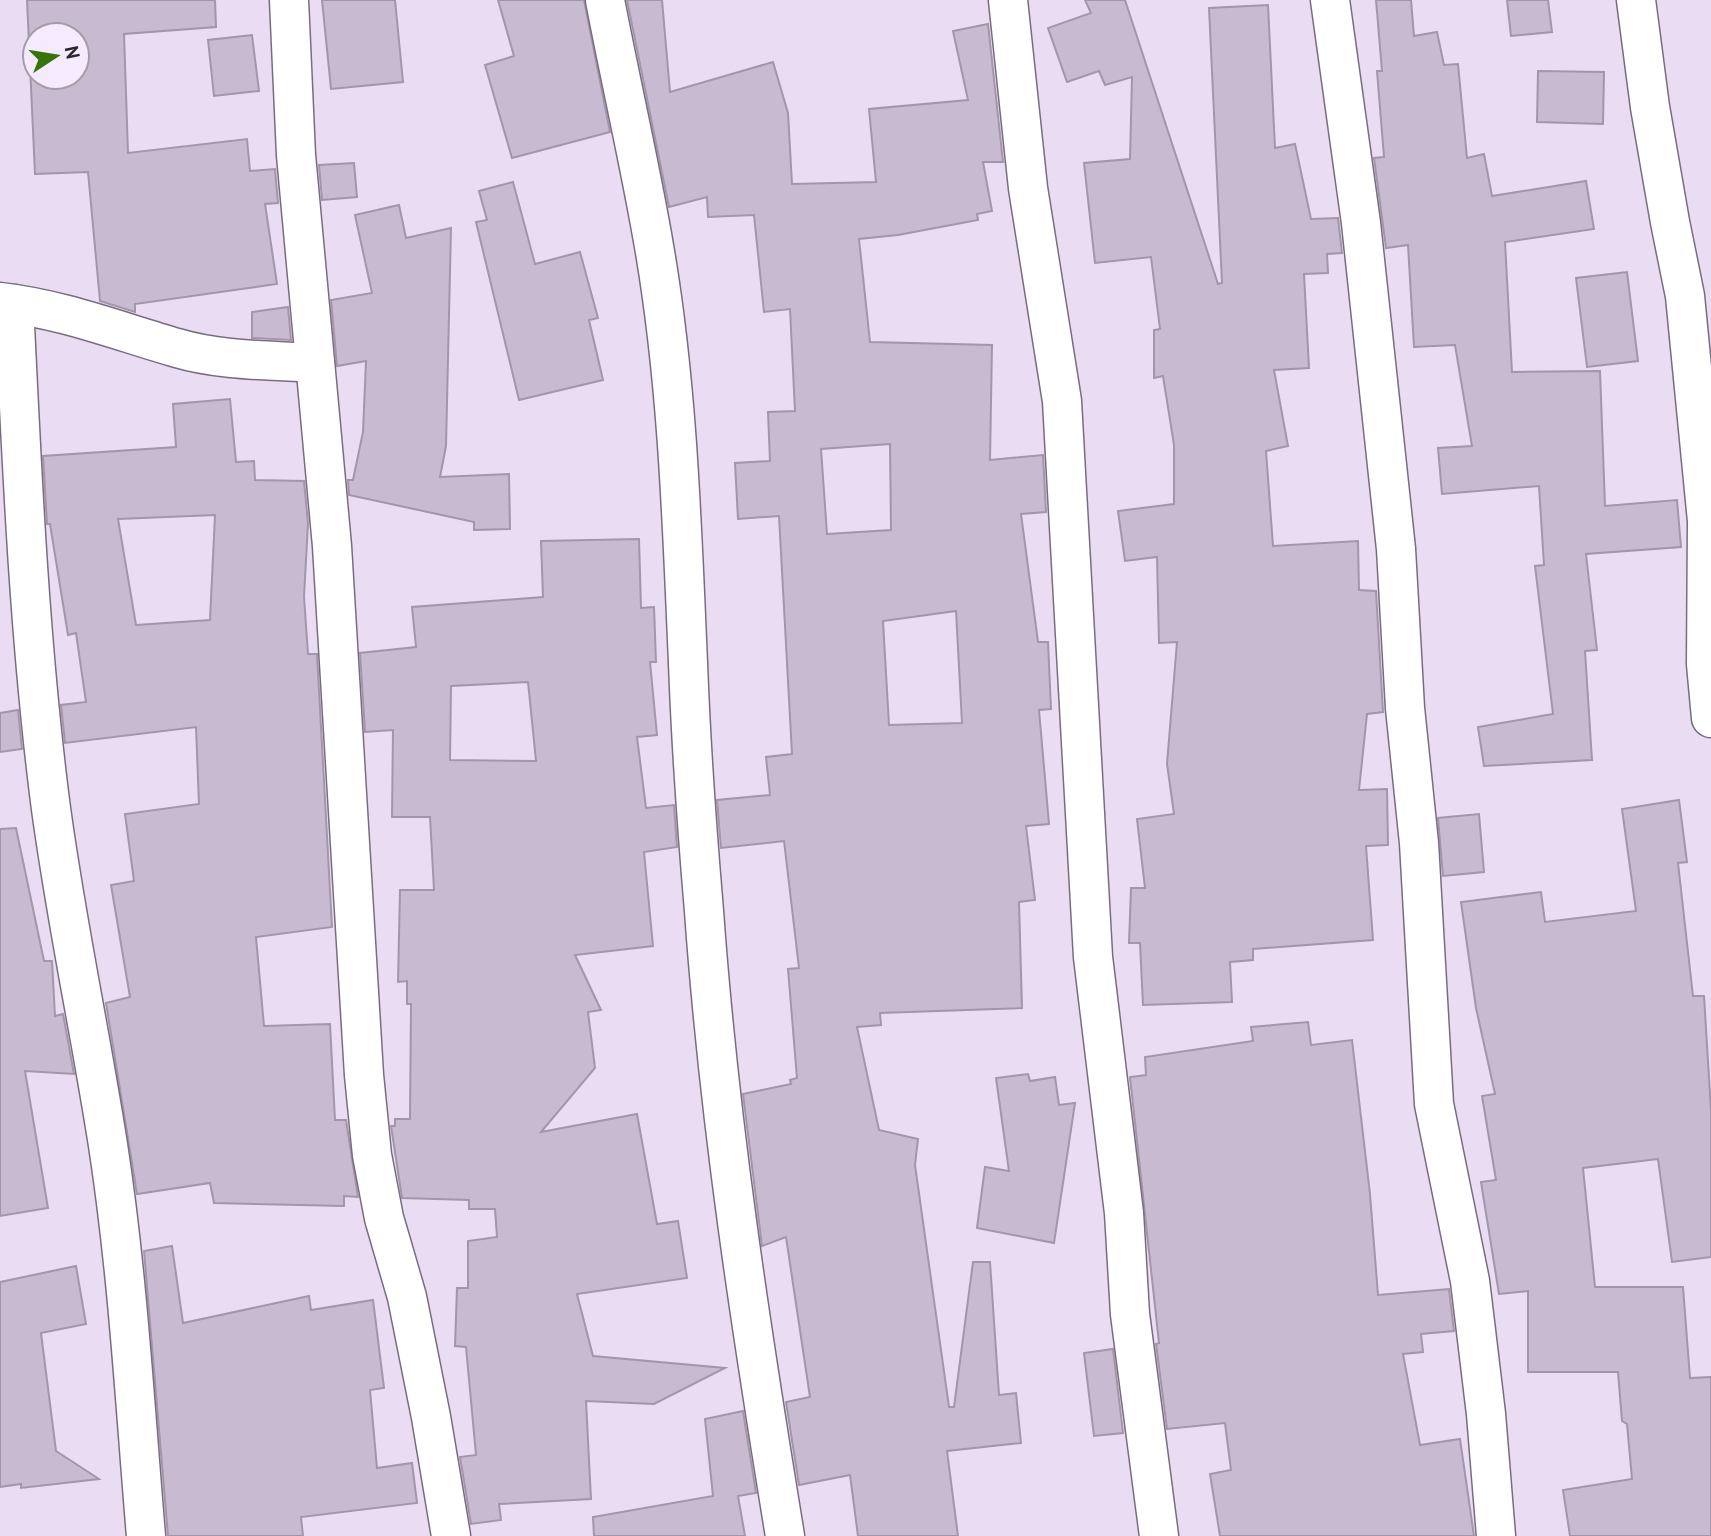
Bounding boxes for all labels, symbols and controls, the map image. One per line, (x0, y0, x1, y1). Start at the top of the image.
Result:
north arrow (21, 21, 91, 91)
text: N (60, 44, 86, 61)

